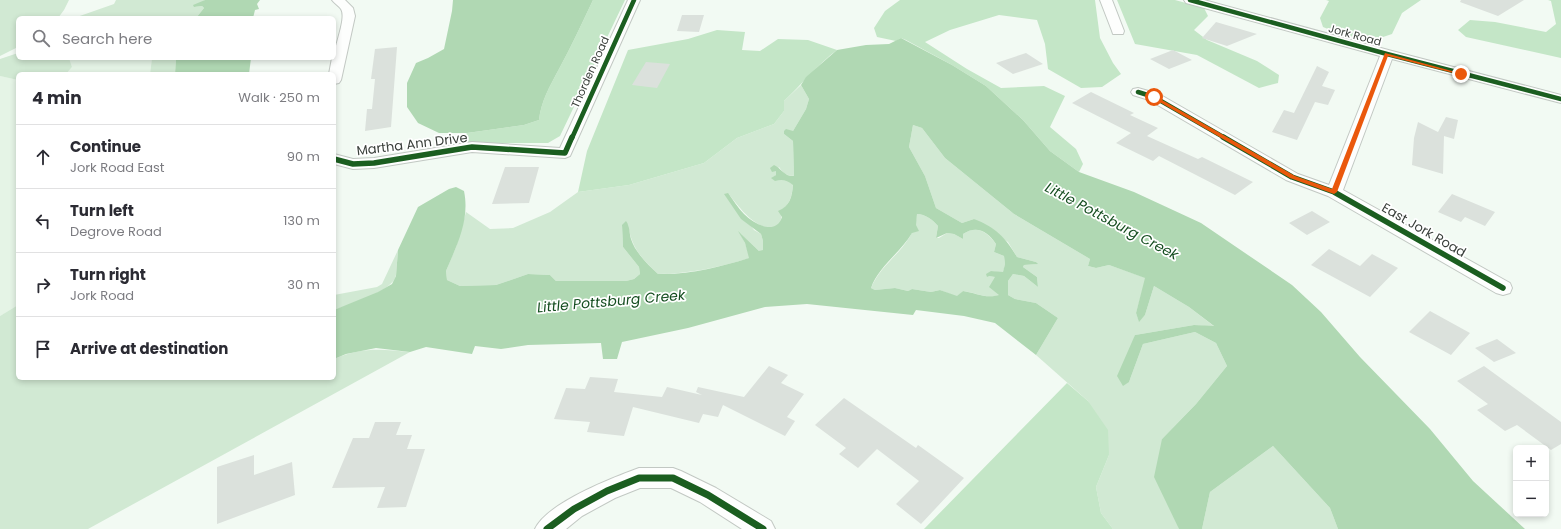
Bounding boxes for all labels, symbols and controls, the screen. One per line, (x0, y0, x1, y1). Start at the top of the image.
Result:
search box (16, 16, 336, 60)
street label: Jork Road (1327, 20, 1383, 50)
icon: search (30, 27, 52, 49)
text: Search here (62, 28, 152, 49)
street label: Thorden Road (567, 34, 613, 110)
route end (1452, 65, 1470, 83)
text: 4 min (32, 86, 82, 110)
text: Walk · 250 m (238, 88, 320, 107)
route start (1145, 88, 1163, 106)
street label: Martha Ann Drive (355, 128, 469, 160)
text: Continue (70, 136, 141, 157)
icon: ahead (32, 146, 54, 168)
text: 90 m (287, 147, 320, 166)
text: Jork Road East (70, 158, 164, 177)
water label: Little Pottsburg Creek (1042, 177, 1183, 265)
street label: East Jork Road (1378, 198, 1470, 262)
text: Turn left (70, 200, 134, 221)
icon: left (32, 210, 54, 232)
text: 130 m (283, 211, 320, 230)
text: Degrove Road (70, 222, 162, 241)
text: Turn right (70, 264, 146, 285)
icon: right (32, 274, 54, 296)
text: 30 m (287, 275, 320, 294)
water label: Little Pottsburg Creek (536, 285, 687, 317)
text: Jork Road (70, 286, 134, 305)
icon: arrive (32, 338, 54, 360)
text: Arrive at destination (70, 338, 228, 359)
map controls (1513, 445, 1549, 517)
button: + (1513, 445, 1549, 481)
button: − (1513, 481, 1549, 517)

